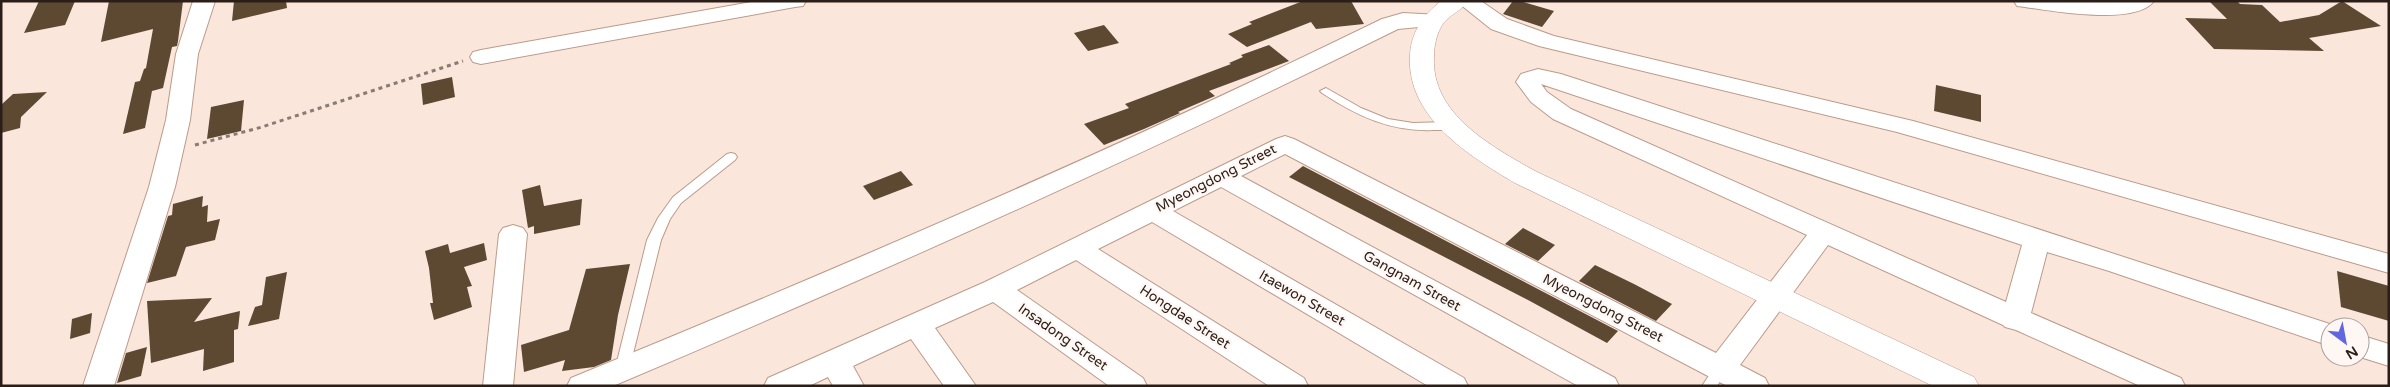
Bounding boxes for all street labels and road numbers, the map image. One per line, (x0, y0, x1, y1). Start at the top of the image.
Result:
street label: Myeongdong Street (1153, 140, 1280, 216)
street label: Gangnam Street (1360, 247, 1464, 315)
street label: Itaewon Street (1256, 266, 1349, 330)
street label: Myeongdong Street (1540, 270, 1667, 346)
street label: Hongdae Street (1137, 281, 1234, 353)
street label: Insadong Street (1015, 300, 1112, 375)

